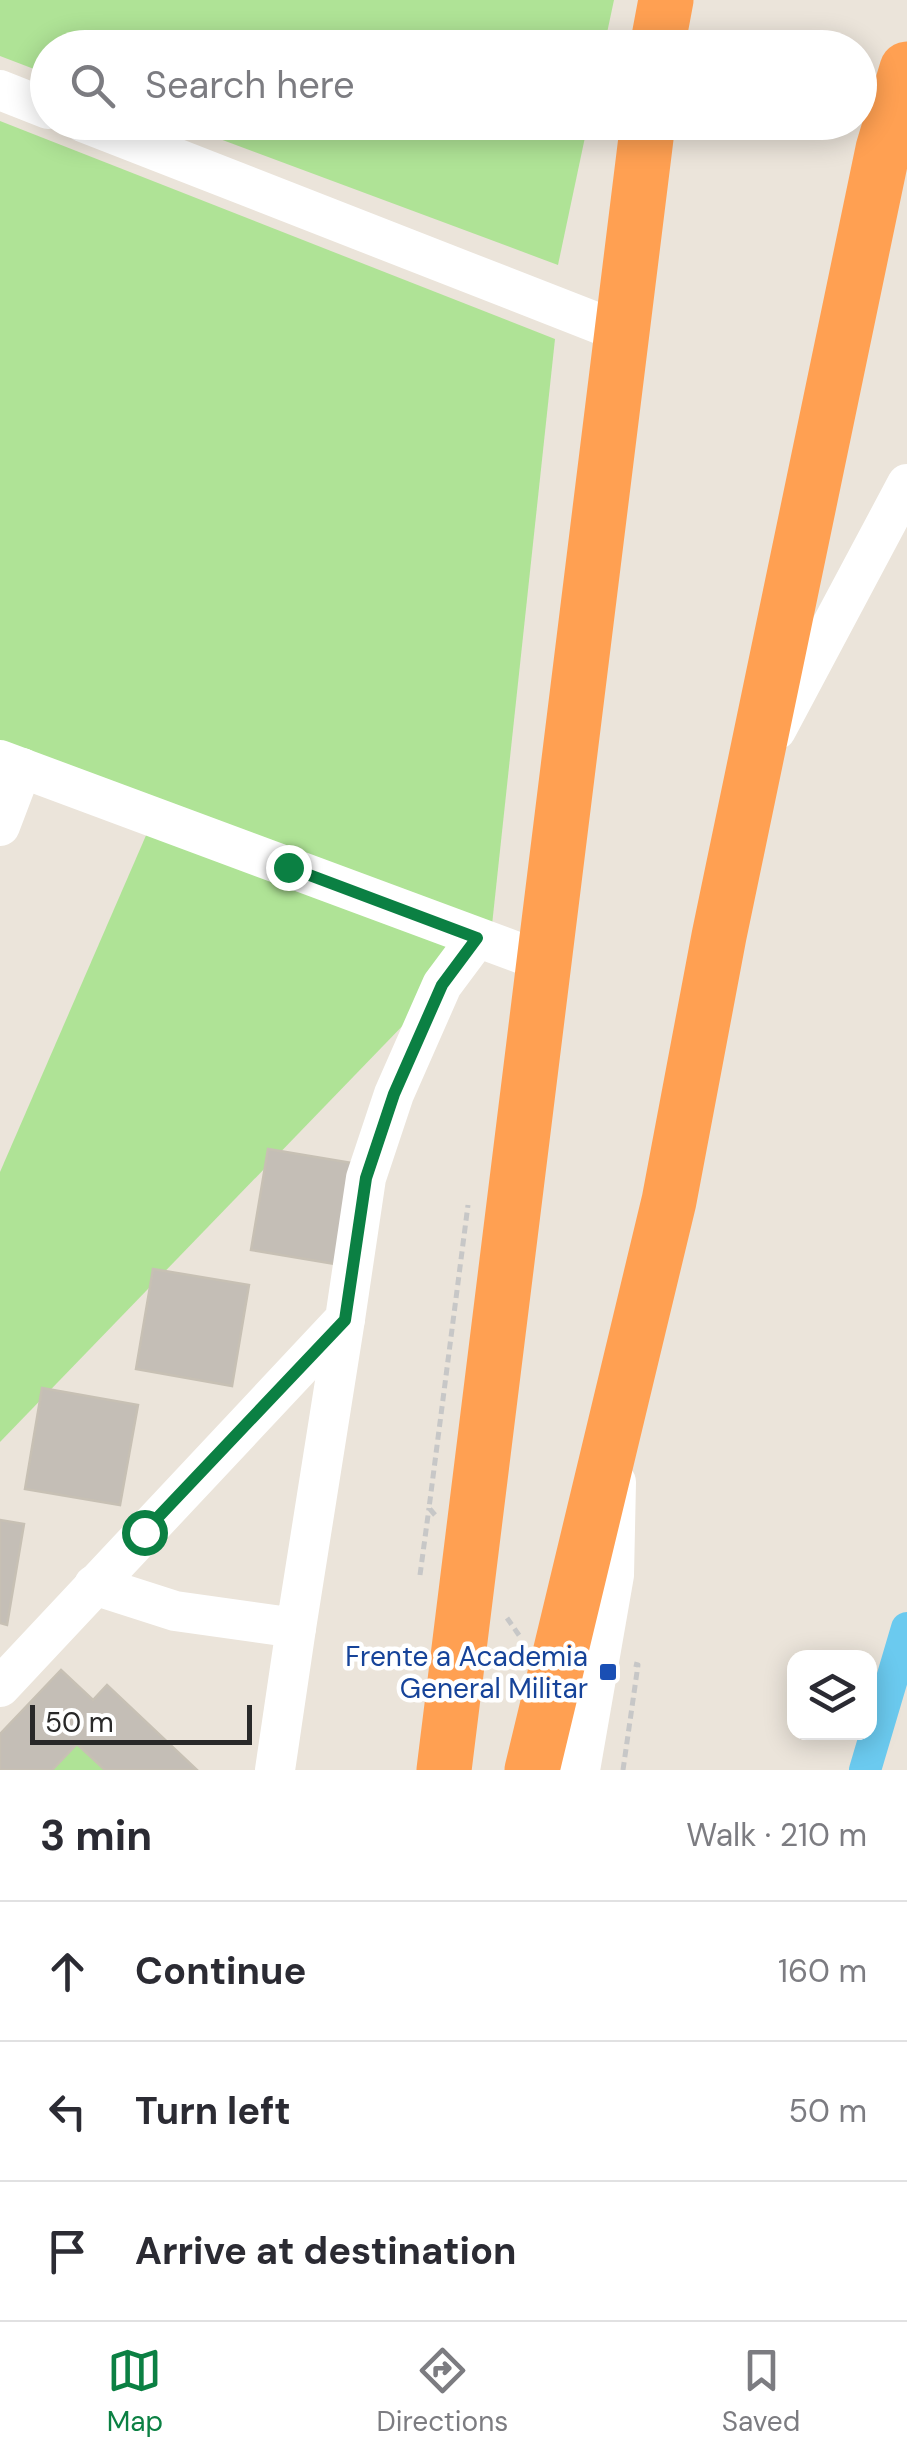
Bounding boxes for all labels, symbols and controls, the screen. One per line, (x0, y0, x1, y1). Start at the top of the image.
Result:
search box (30, 30, 877, 140)
icon: search (65, 58, 120, 113)
text: Search here (145, 60, 355, 110)
route end (266, 845, 312, 891)
route start (122, 1510, 168, 1556)
place label: Frente a Academia General Militar (345, 1638, 588, 1707)
map controls (787, 1650, 877, 1740)
button: layers (787, 1650, 877, 1740)
marker: Frente a Academia General Militar (597, 1661, 619, 1683)
scale bar (30, 1700, 252, 1744)
text: 50 m (45, 1704, 114, 1741)
text: 3 min (40, 1808, 152, 1863)
text: Walk · 210 m (686, 1814, 867, 1856)
icon: ahead (40, 1944, 95, 1999)
text: Continue (135, 1946, 306, 1996)
text: 160 m (778, 1950, 867, 1992)
icon: left (40, 2084, 95, 2139)
text: Turn left (135, 2086, 291, 2136)
text: 50 m (789, 2090, 867, 2132)
icon: arrive (40, 2224, 95, 2279)
text: Arrive at destination (135, 2226, 517, 2276)
tab: Map (107, 2343, 163, 2440)
tab: Directions (377, 2343, 508, 2440)
tab: Saved (722, 2343, 800, 2440)

